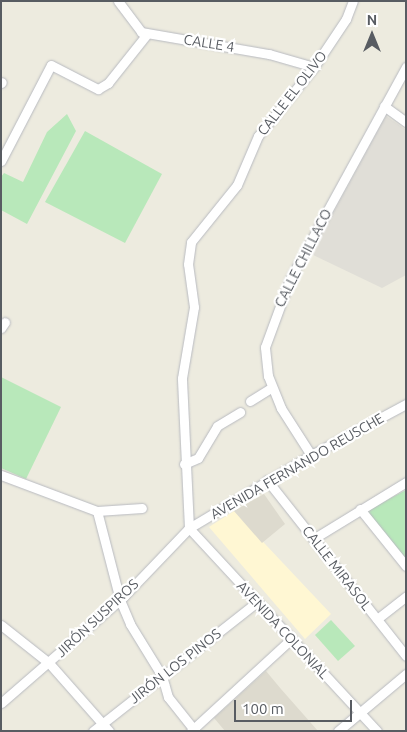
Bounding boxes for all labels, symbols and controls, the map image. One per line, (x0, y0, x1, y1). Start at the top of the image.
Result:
north arrow (347, 10, 397, 60)
text: N (367, 12, 377, 28)
street label: CALLE 4 (182, 31, 236, 55)
street label: CALLE EL OLIVO (254, 47, 330, 139)
street label: CALLE CHILLACO (271, 206, 335, 310)
street label: AVENIDA FERNANDO REUSCHE (207, 409, 387, 523)
street label: CALLE MIRASOL (299, 522, 375, 614)
street label: JIRÓN SUSPIROS (52, 576, 142, 660)
street label: AVENIDA COLONIAL (233, 578, 333, 682)
street label: JIRÓN LOS PINOS (126, 625, 224, 707)
scale bar (237, 690, 354, 722)
text: 100 m (242, 700, 284, 717)

